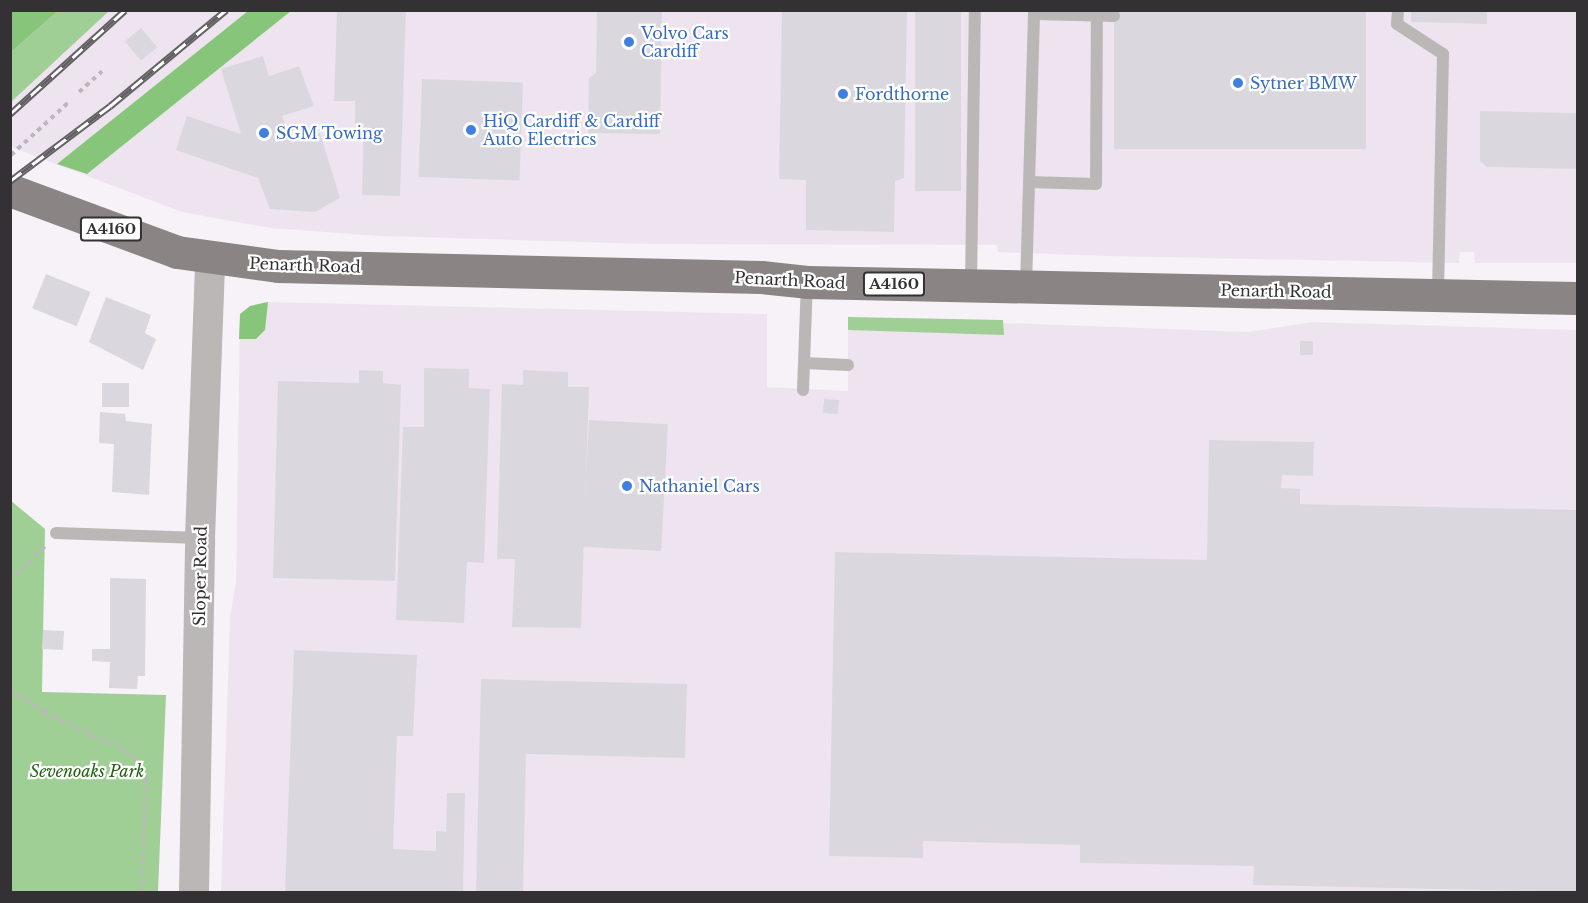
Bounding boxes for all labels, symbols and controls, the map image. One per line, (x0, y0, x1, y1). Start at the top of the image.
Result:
place label: Volvo Cars Cardiff (641, 23, 729, 61)
marker: Volvo Cars Cardiff (622, 35, 636, 49)
place label: Sytner BMW (1250, 73, 1357, 93)
marker: Sytner BMW (1231, 76, 1245, 90)
place label: Fordthorne (855, 84, 949, 104)
marker: Fordthorne (836, 87, 850, 101)
place label: HiQ Cardiff & Cardiff Auto Electrics (483, 111, 660, 149)
place label: SGM Towing (276, 123, 383, 143)
marker: HiQ Cardiff & Cardiff Auto Electrics (464, 123, 478, 137)
marker: SGM Towing (257, 126, 271, 140)
road number: A4160 (80, 217, 142, 241)
street label: Penarth Road (249, 253, 361, 277)
street label: Penarth Road (734, 267, 846, 293)
road number: A4160 (862, 272, 926, 296)
street label: Penarth Road (1220, 280, 1332, 302)
place label: Nathaniel Cars (639, 476, 760, 496)
marker: Nathaniel Cars (620, 479, 634, 493)
street label: Sloper Road (190, 525, 210, 627)
park label: Sevenoaks Park (30, 761, 144, 781)

